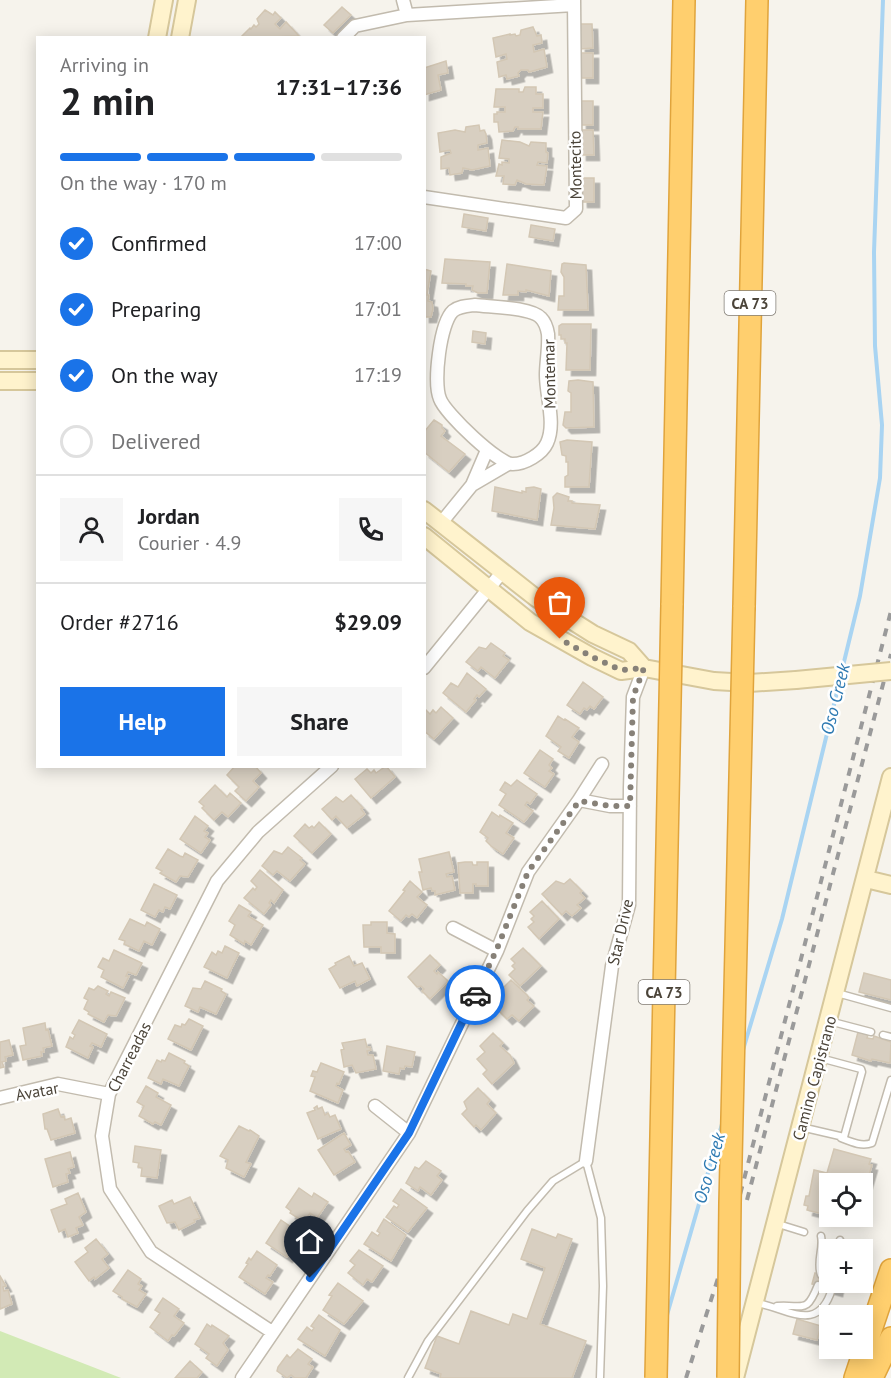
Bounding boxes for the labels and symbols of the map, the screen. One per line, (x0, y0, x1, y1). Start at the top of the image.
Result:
street label: Montecito (564, 131, 586, 199)
road number: CA 73 (724, 291, 776, 315)
street label: Montemar (538, 338, 560, 409)
pin (534, 577, 585, 639)
water label: Oso Creek (815, 660, 855, 737)
street label: Star Drive (603, 897, 637, 967)
courier (445, 965, 505, 1025)
road number: CA 73 (638, 980, 690, 1004)
street label: Camino Capistrano (788, 1013, 840, 1143)
street label: Charreadas (103, 1018, 155, 1095)
street label: Avatar (14, 1077, 61, 1105)
water label: Oso Creek (688, 1129, 730, 1206)
pin (284, 1216, 335, 1278)

